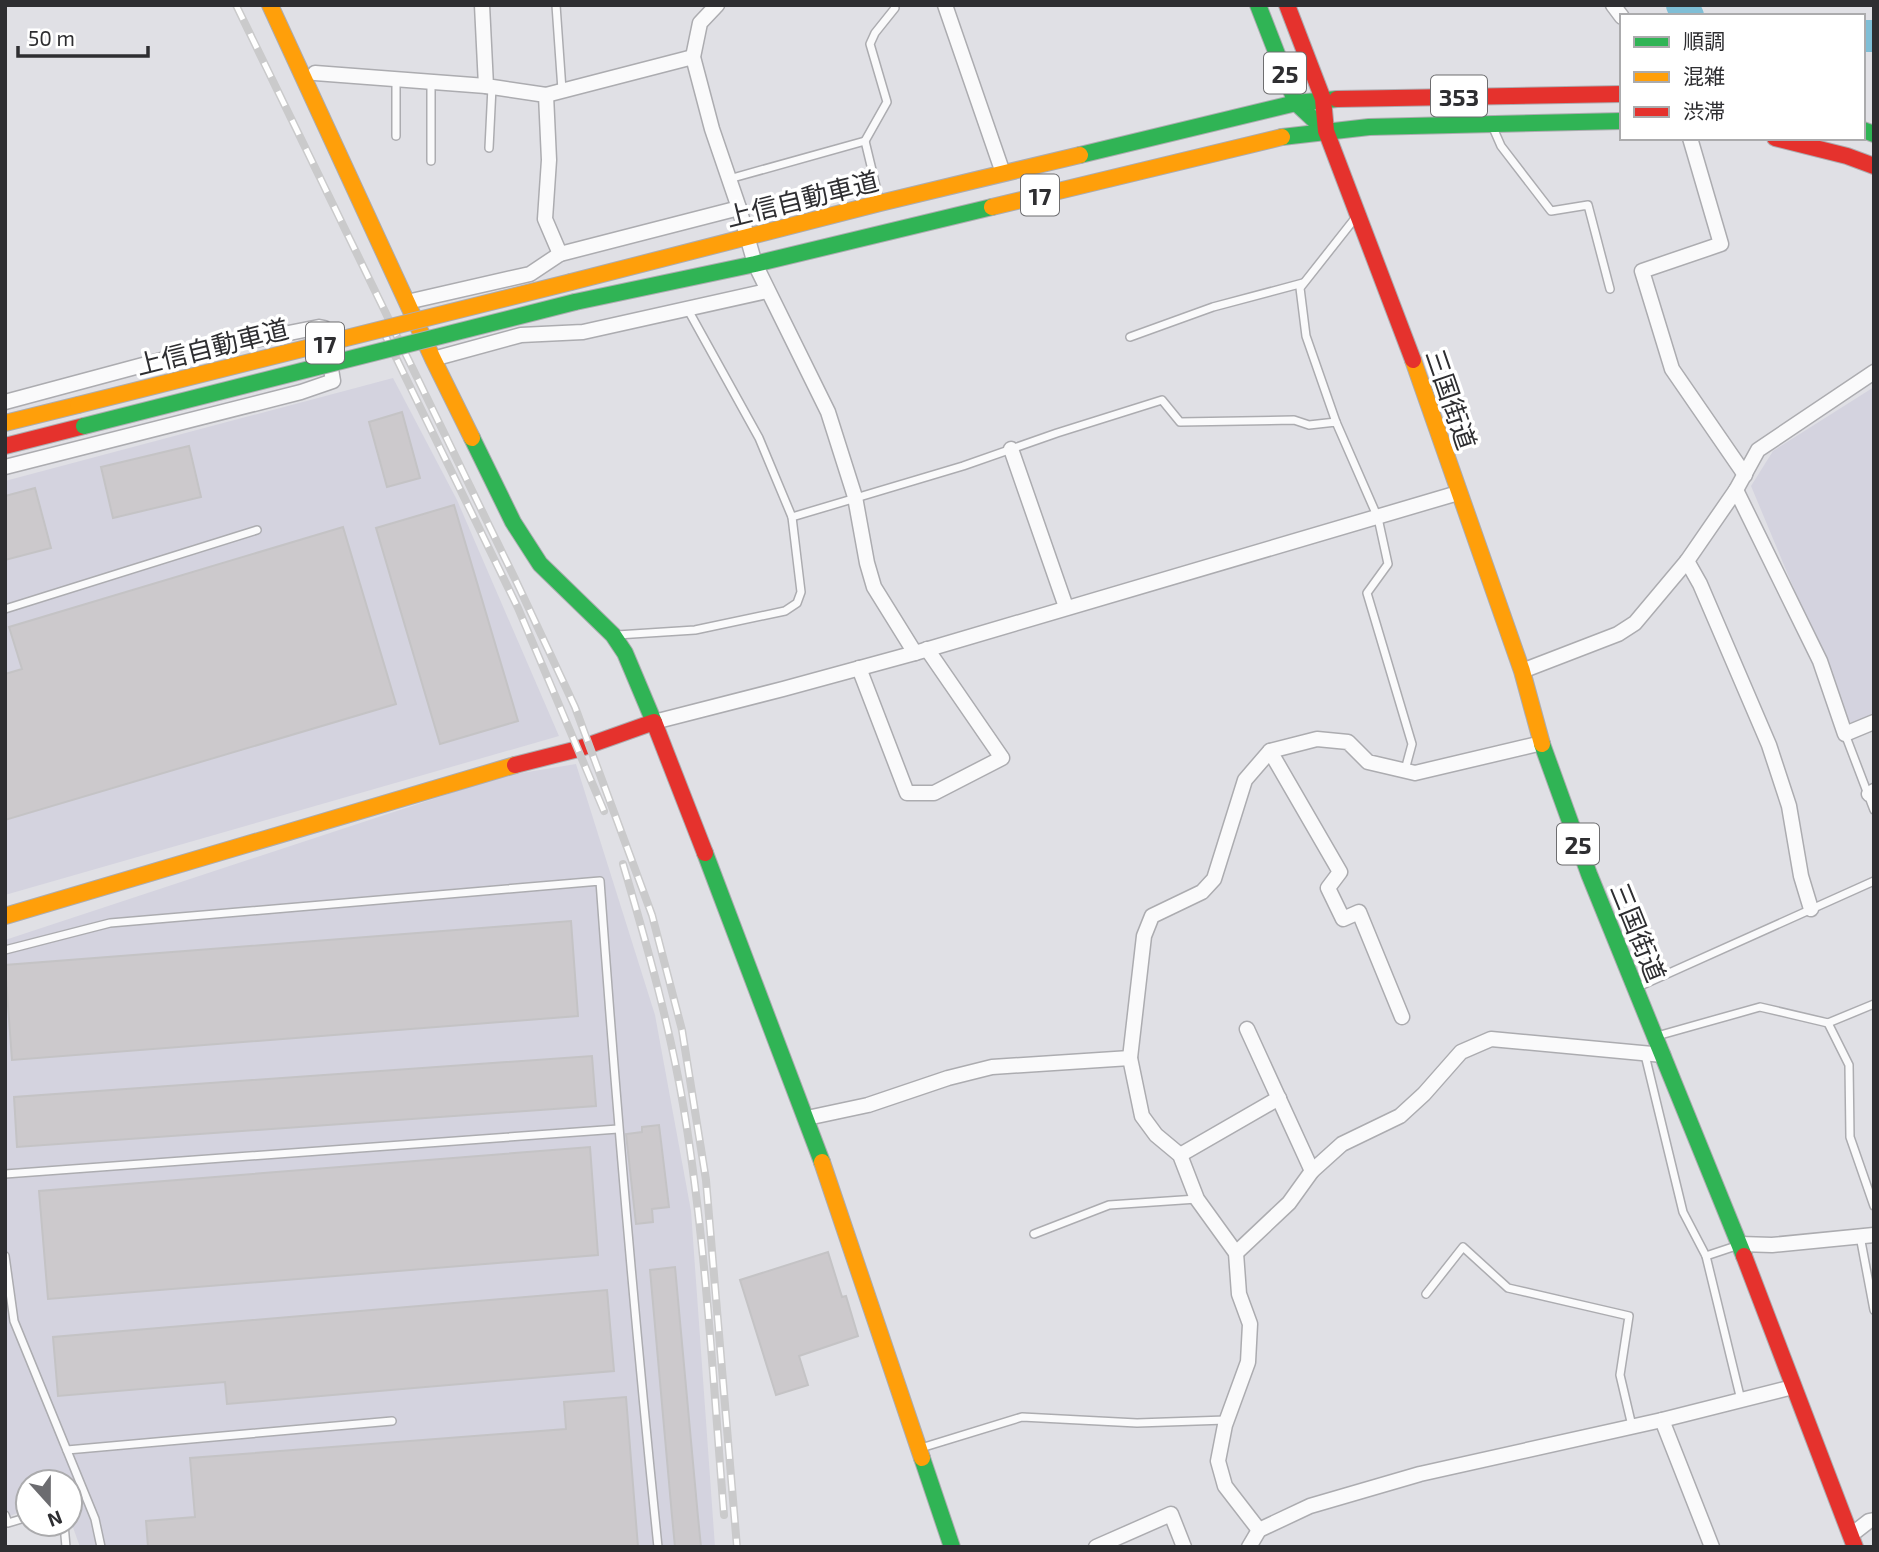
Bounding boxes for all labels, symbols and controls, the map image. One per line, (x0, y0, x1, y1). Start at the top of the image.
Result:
scale bar (18, 14, 147, 58)
legend (1620, 14, 1865, 140)
text: 50 m (28, 25, 75, 50)
text: 順調 (1683, 28, 1725, 53)
road number: 25 (1264, 52, 1306, 94)
text: 混雑 (1683, 63, 1725, 88)
road number: 353 (1431, 76, 1487, 116)
text: 渋滞 (1683, 98, 1725, 123)
street label: 上信自動車道 (723, 164, 881, 232)
road number: 17 (1021, 174, 1059, 216)
street label: 上信自動車道 (133, 312, 291, 380)
road number: 17 (306, 322, 344, 364)
street label: 三国街道 (1420, 345, 1484, 453)
road number: 25 (1557, 824, 1599, 864)
street label: 三国街道 (1605, 878, 1673, 986)
north arrow (14, 1468, 84, 1538)
text: N (45, 1506, 66, 1533)

